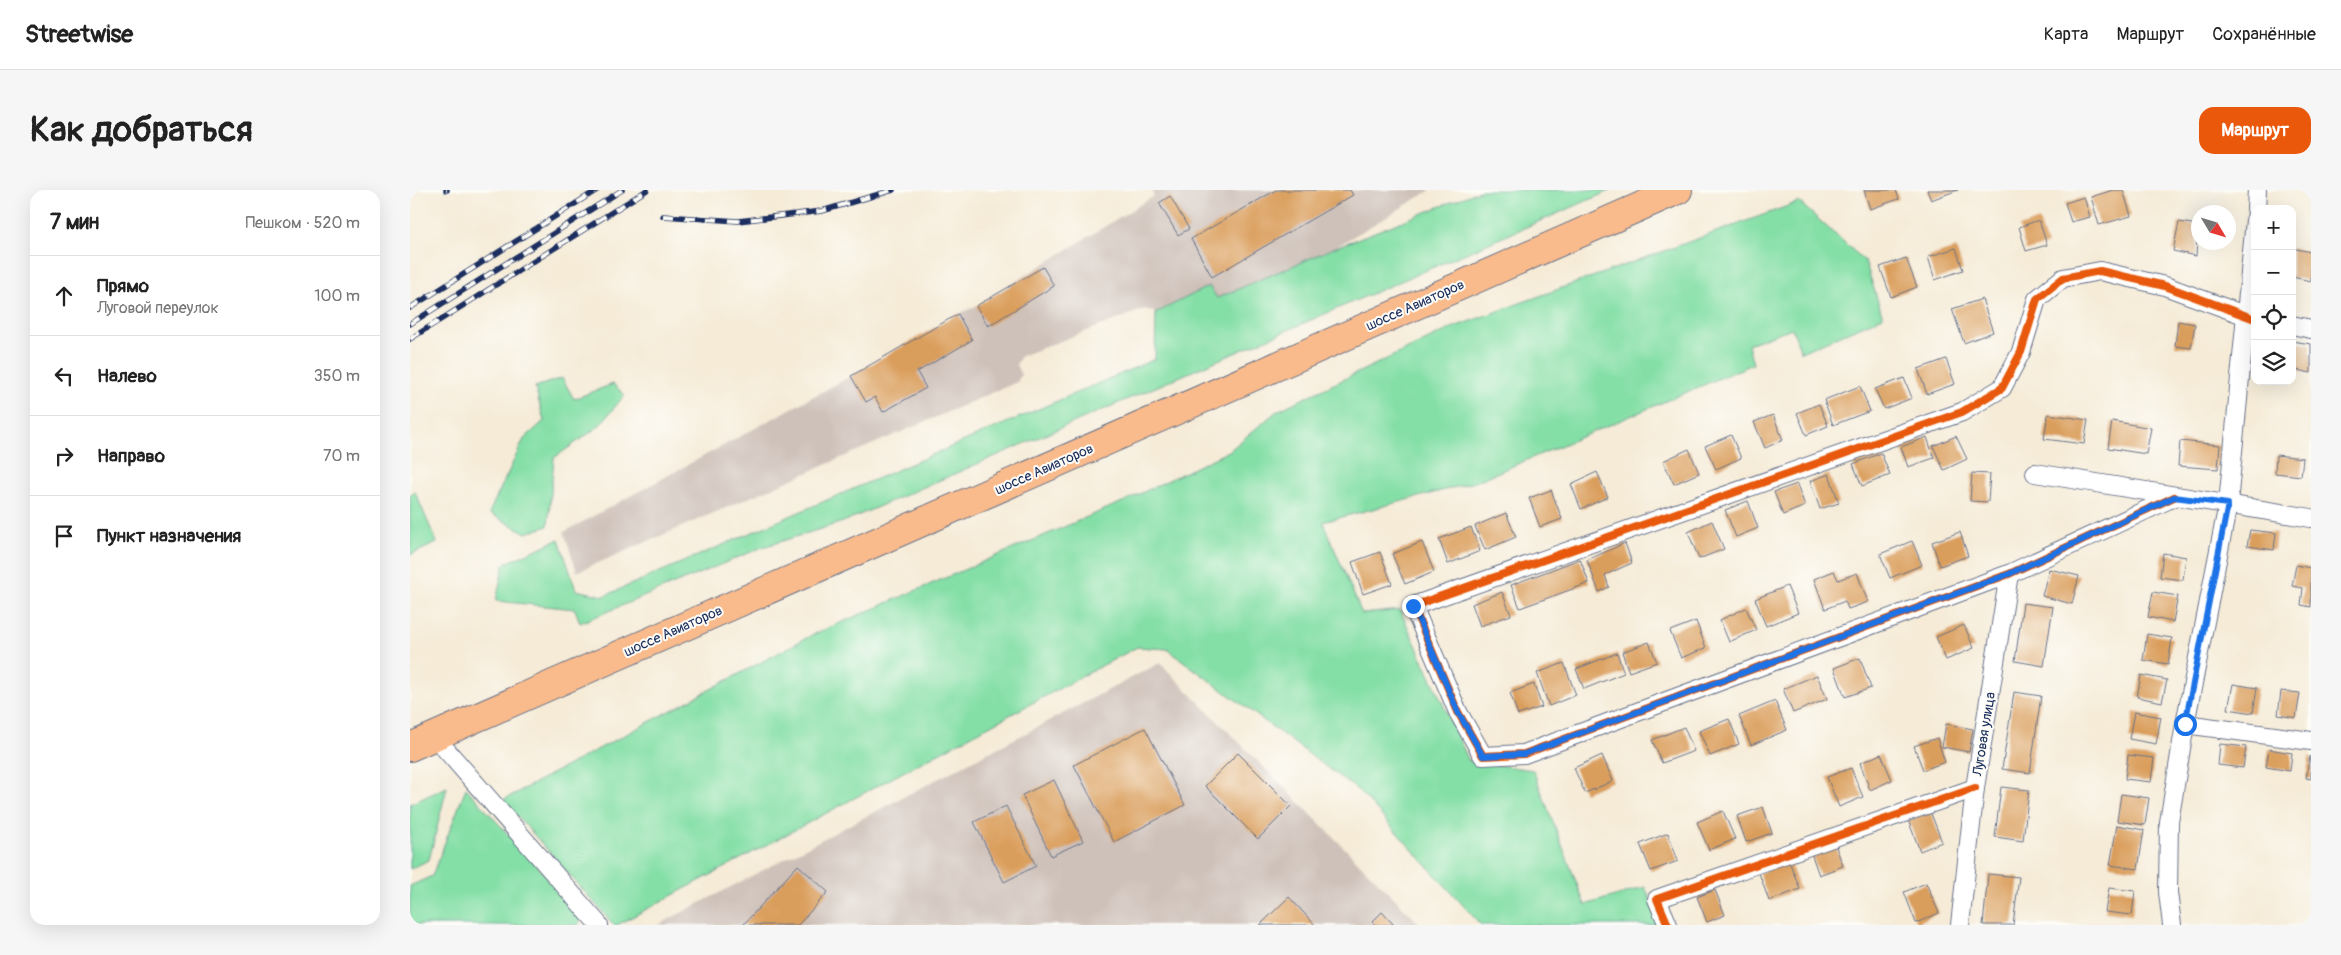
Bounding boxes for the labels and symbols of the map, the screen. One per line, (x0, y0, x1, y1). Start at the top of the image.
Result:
north arrow (2191, 205, 2236, 250)
street label: шоссе Авиаторов (1363, 276, 1467, 334)
street label: шоссе Авиаторов (992, 440, 1096, 498)
route end (1402, 595, 1425, 618)
street label: шоссе Авиаторов (621, 602, 725, 660)
street label: Луговая улица (1969, 691, 1999, 778)
route start (2174, 713, 2197, 736)

